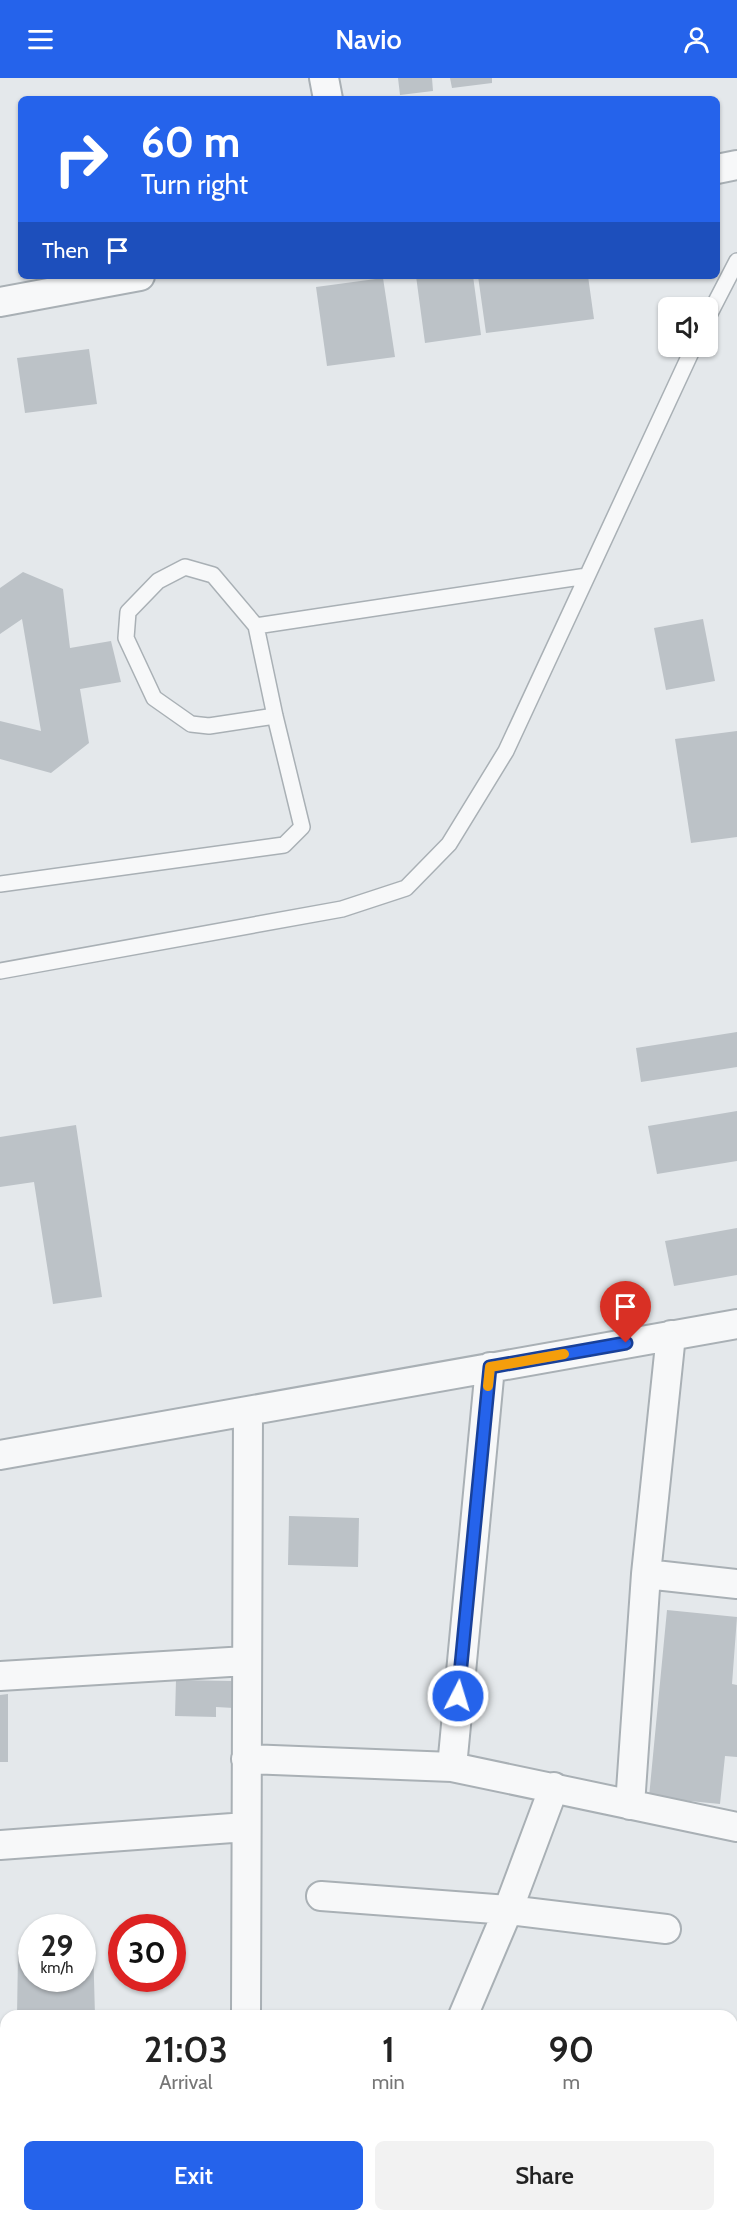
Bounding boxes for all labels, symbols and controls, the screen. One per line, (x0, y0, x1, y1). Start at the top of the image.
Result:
icon: menu (24, 23, 57, 56)
text: Navio (335, 23, 402, 56)
icon: person (680, 23, 713, 56)
text: 60 m (141, 116, 240, 168)
icon: right (42, 120, 120, 198)
text: Turn right (141, 168, 248, 201)
icon: arrive (101, 234, 134, 267)
text: Then (42, 237, 89, 264)
map controls (658, 297, 718, 357)
button: sound (658, 297, 718, 357)
pin (600, 1281, 651, 1343)
icon: arrive (609, 1290, 642, 1323)
position arrow (426, 1664, 490, 1728)
speed limit sign: 30 (108, 1914, 186, 1992)
text: 29 (41, 1927, 73, 1964)
text: km/h (41, 1959, 73, 1977)
text: 21:03 (144, 2027, 228, 2071)
text: 1 (382, 2027, 395, 2071)
text: 90 (549, 2027, 594, 2071)
text: Arrival (159, 2070, 213, 2094)
text: min (372, 2070, 405, 2094)
text: m (563, 2070, 580, 2094)
button: Exit (24, 2141, 363, 2210)
button: Share (375, 2141, 714, 2210)

